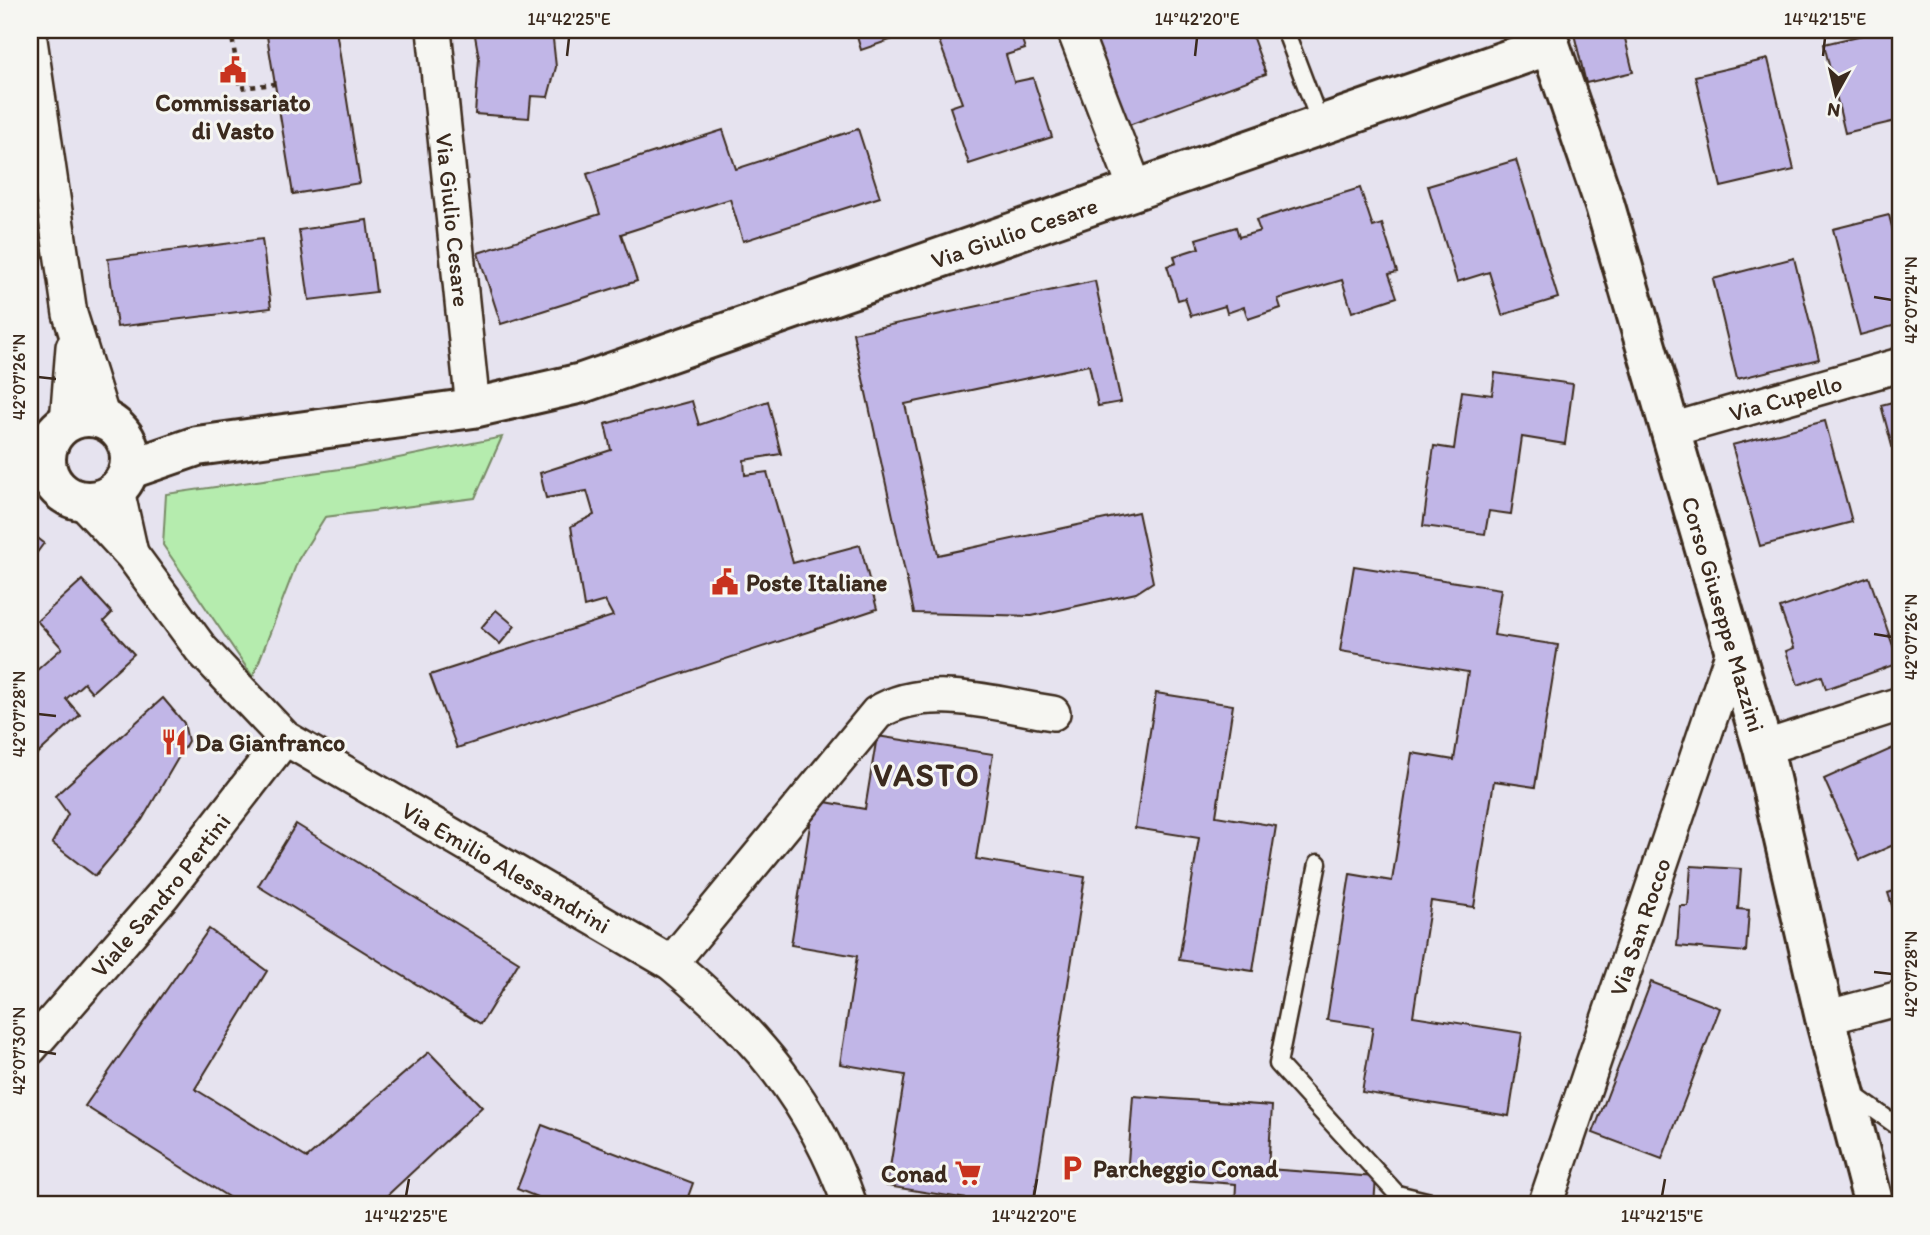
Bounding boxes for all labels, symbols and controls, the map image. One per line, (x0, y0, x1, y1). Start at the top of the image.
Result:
text: 14°42'25"E (527, 8, 611, 30)
text: 14°42'20"E (1154, 8, 1240, 30)
text: 14°42'15"E (1784, 8, 1866, 30)
public building icon: Commissariato di Vasto (218, 55, 248, 85)
north arrow (1800, 60, 1870, 130)
place label: Commissariato di Vasto (155, 88, 311, 145)
text: N (1826, 98, 1842, 123)
street label: Via Giulio Cesare (430, 132, 477, 308)
street label: Via Giulio Cesare (927, 190, 1101, 275)
text: 42°07'24"N (1900, 256, 1922, 344)
text: 42°07'26"N (8, 334, 30, 420)
street label: Via Cupello (1726, 368, 1845, 427)
street label: Corso Giuseppe Mazzini (1676, 493, 1772, 735)
public building icon: Poste Italiane (710, 567, 740, 597)
place label: Poste Italiane (746, 568, 887, 597)
text: 42°07'26"N (1900, 594, 1922, 680)
text: 42°07'28"N (8, 670, 30, 758)
restaurant icon: Da Gianfranco (159, 727, 189, 757)
place label: Da Gianfranco (195, 728, 345, 757)
district label: VASTO (873, 756, 981, 794)
street label: Via Emilio Alessandrini (396, 795, 616, 939)
street label: Viale Sandro Pertini (84, 807, 236, 983)
street label: Via San Rocco (1603, 854, 1676, 999)
text: 42°07'28"N (1900, 930, 1922, 1018)
text: 42°07'30"N (8, 1007, 30, 1095)
parking icon: Parcheggio Conad (1057, 1153, 1087, 1183)
place label: Parcheggio Conad (1093, 1154, 1279, 1184)
supermarket icon: Conad (953, 1158, 983, 1188)
place label: Conad (881, 1159, 947, 1188)
text: 14°42'25"E (364, 1205, 448, 1227)
text: 14°42'20"E (991, 1205, 1077, 1227)
text: 14°42'15"E (1621, 1205, 1703, 1227)

